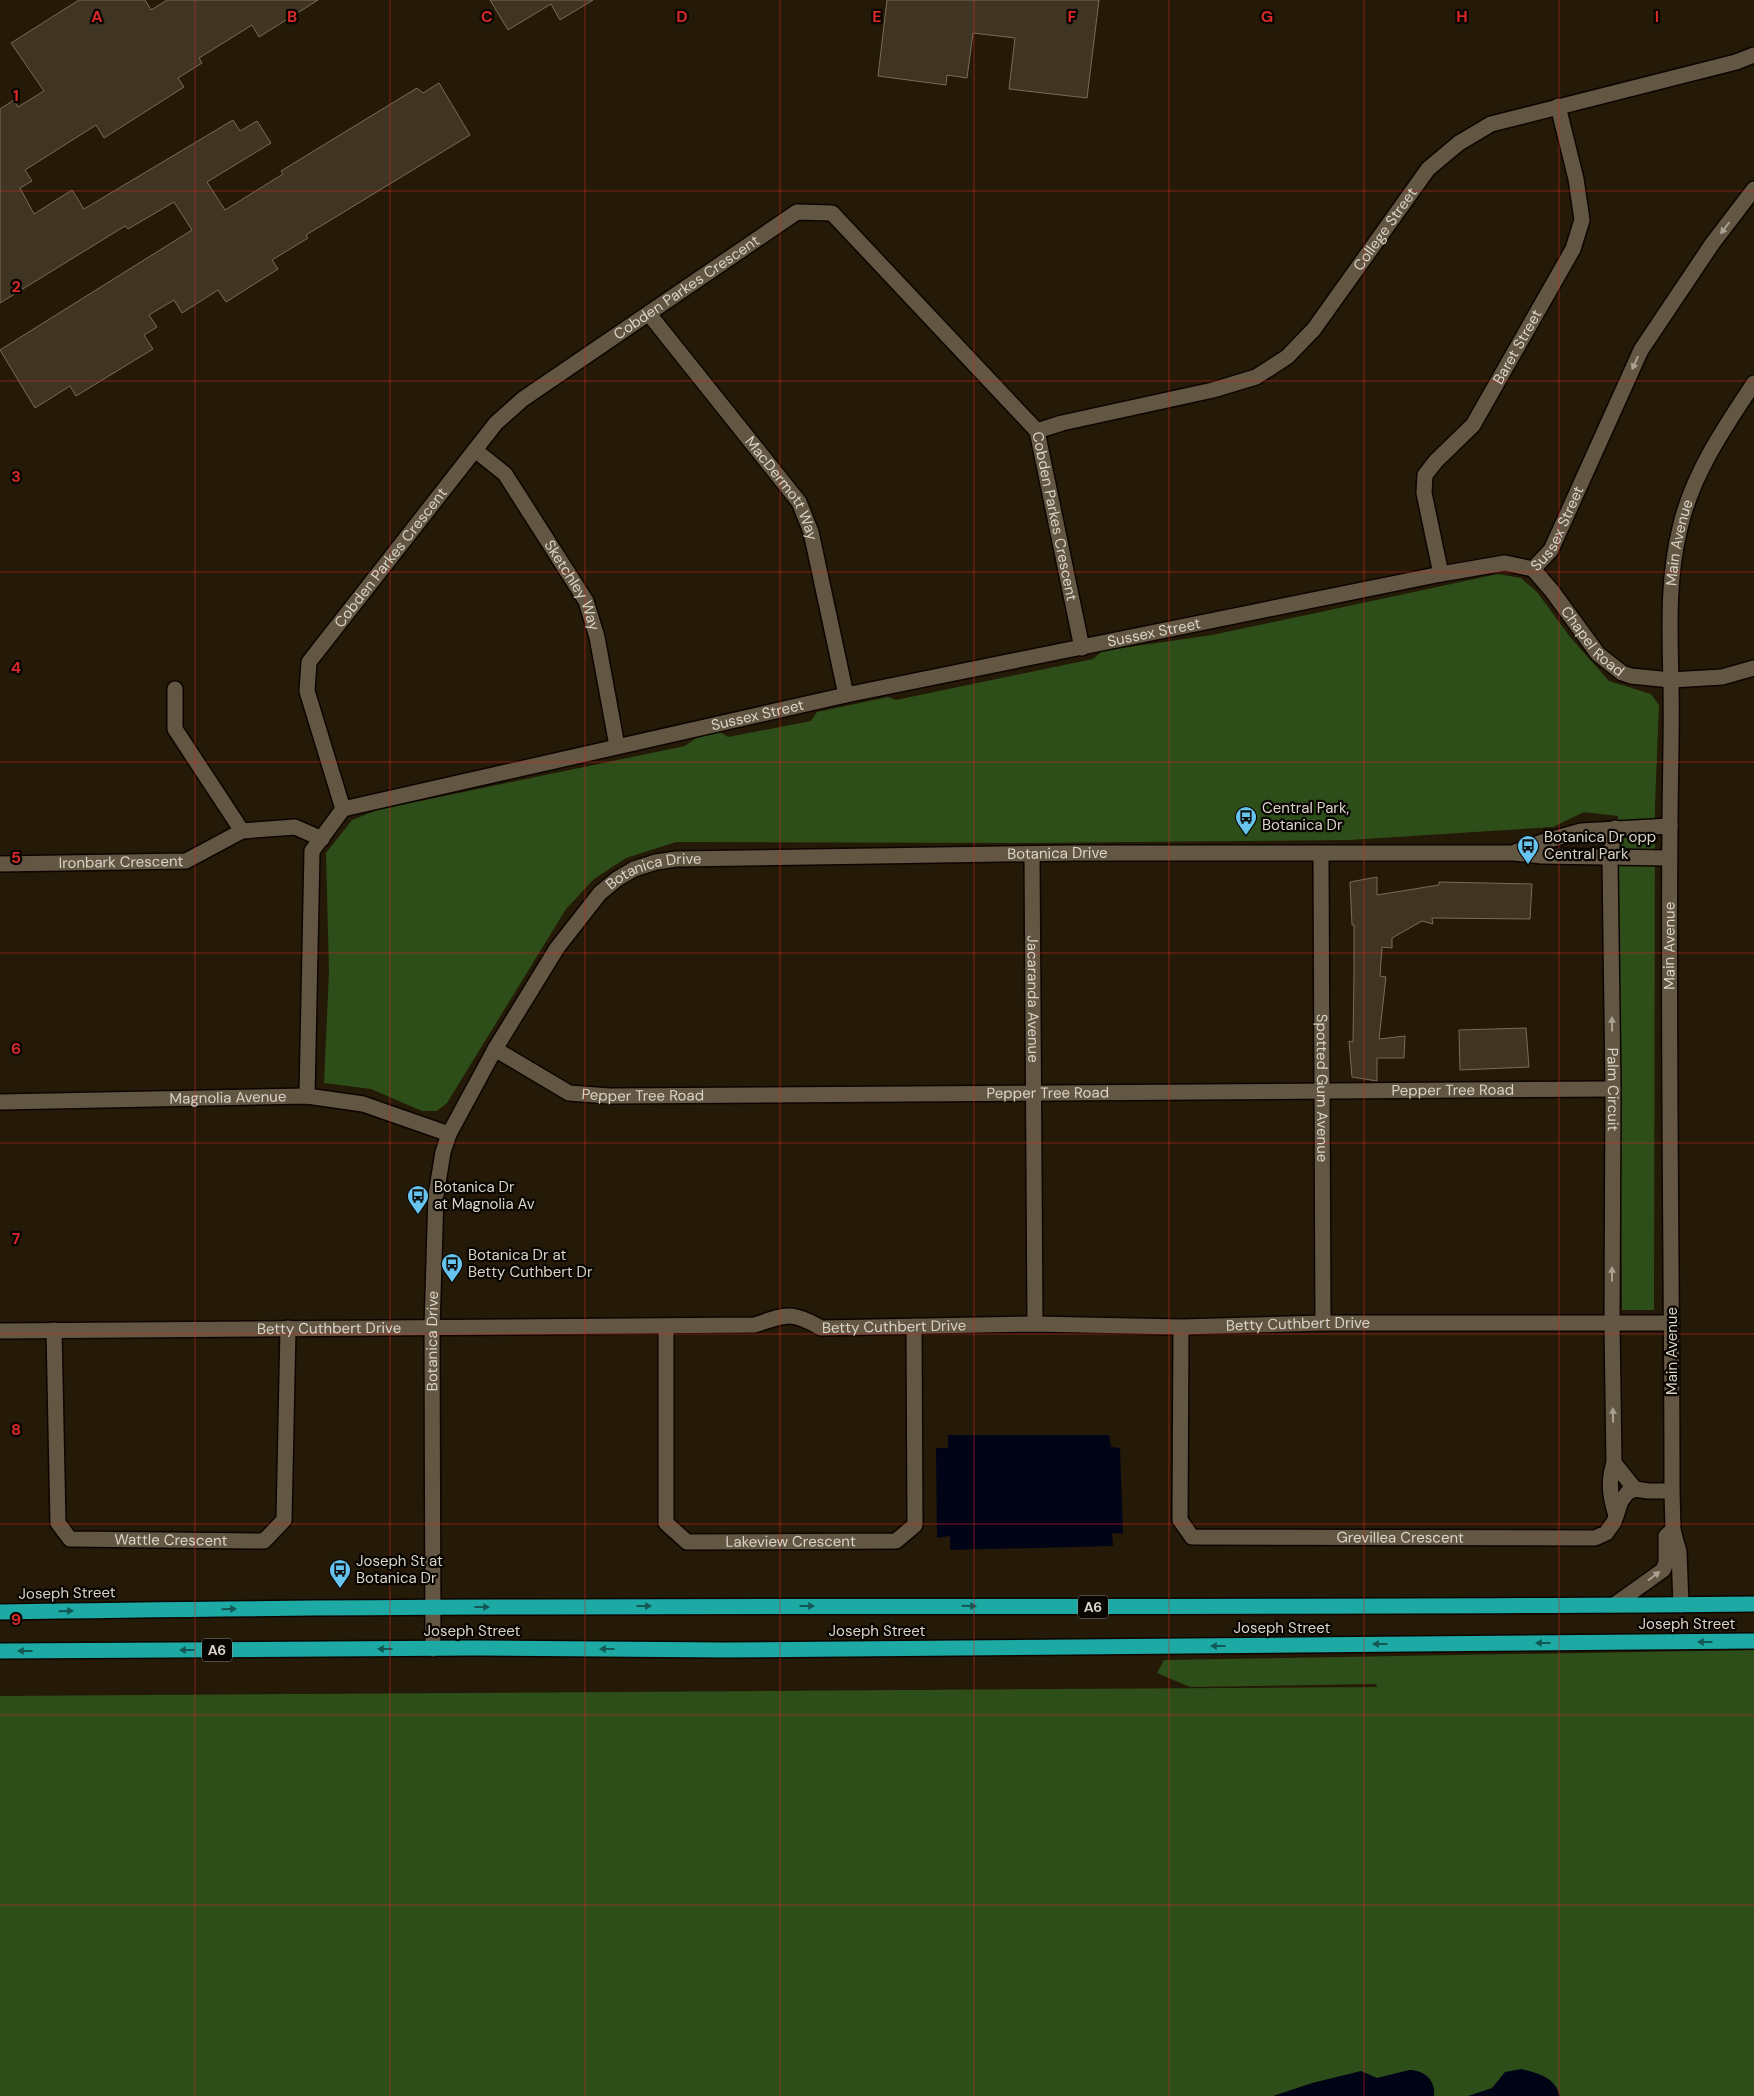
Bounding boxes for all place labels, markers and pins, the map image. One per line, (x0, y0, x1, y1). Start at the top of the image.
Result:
place label: Central Park, Botanica Dr (1262, 798, 1349, 835)
bus stop icon: Central Park, Botanica Dr (1234, 805, 1258, 836)
place label: Botanica Dr opp Central Park (1544, 827, 1656, 864)
bus stop icon: Botanica Dr opp Central Park (1516, 834, 1540, 865)
place label: Botanica Dr at Magnolia Av (434, 1177, 535, 1214)
bus stop icon: Botanica Dr at Magnolia Av (406, 1184, 430, 1215)
place label: Botanica Dr at Betty Cuthbert Dr (468, 1245, 593, 1282)
bus stop icon: Botanica Dr at Betty Cuthbert Dr (440, 1252, 464, 1283)
place label: Joseph St at Botanica Dr (356, 1551, 443, 1588)
bus stop icon: Joseph St at Botanica Dr (328, 1558, 352, 1589)

